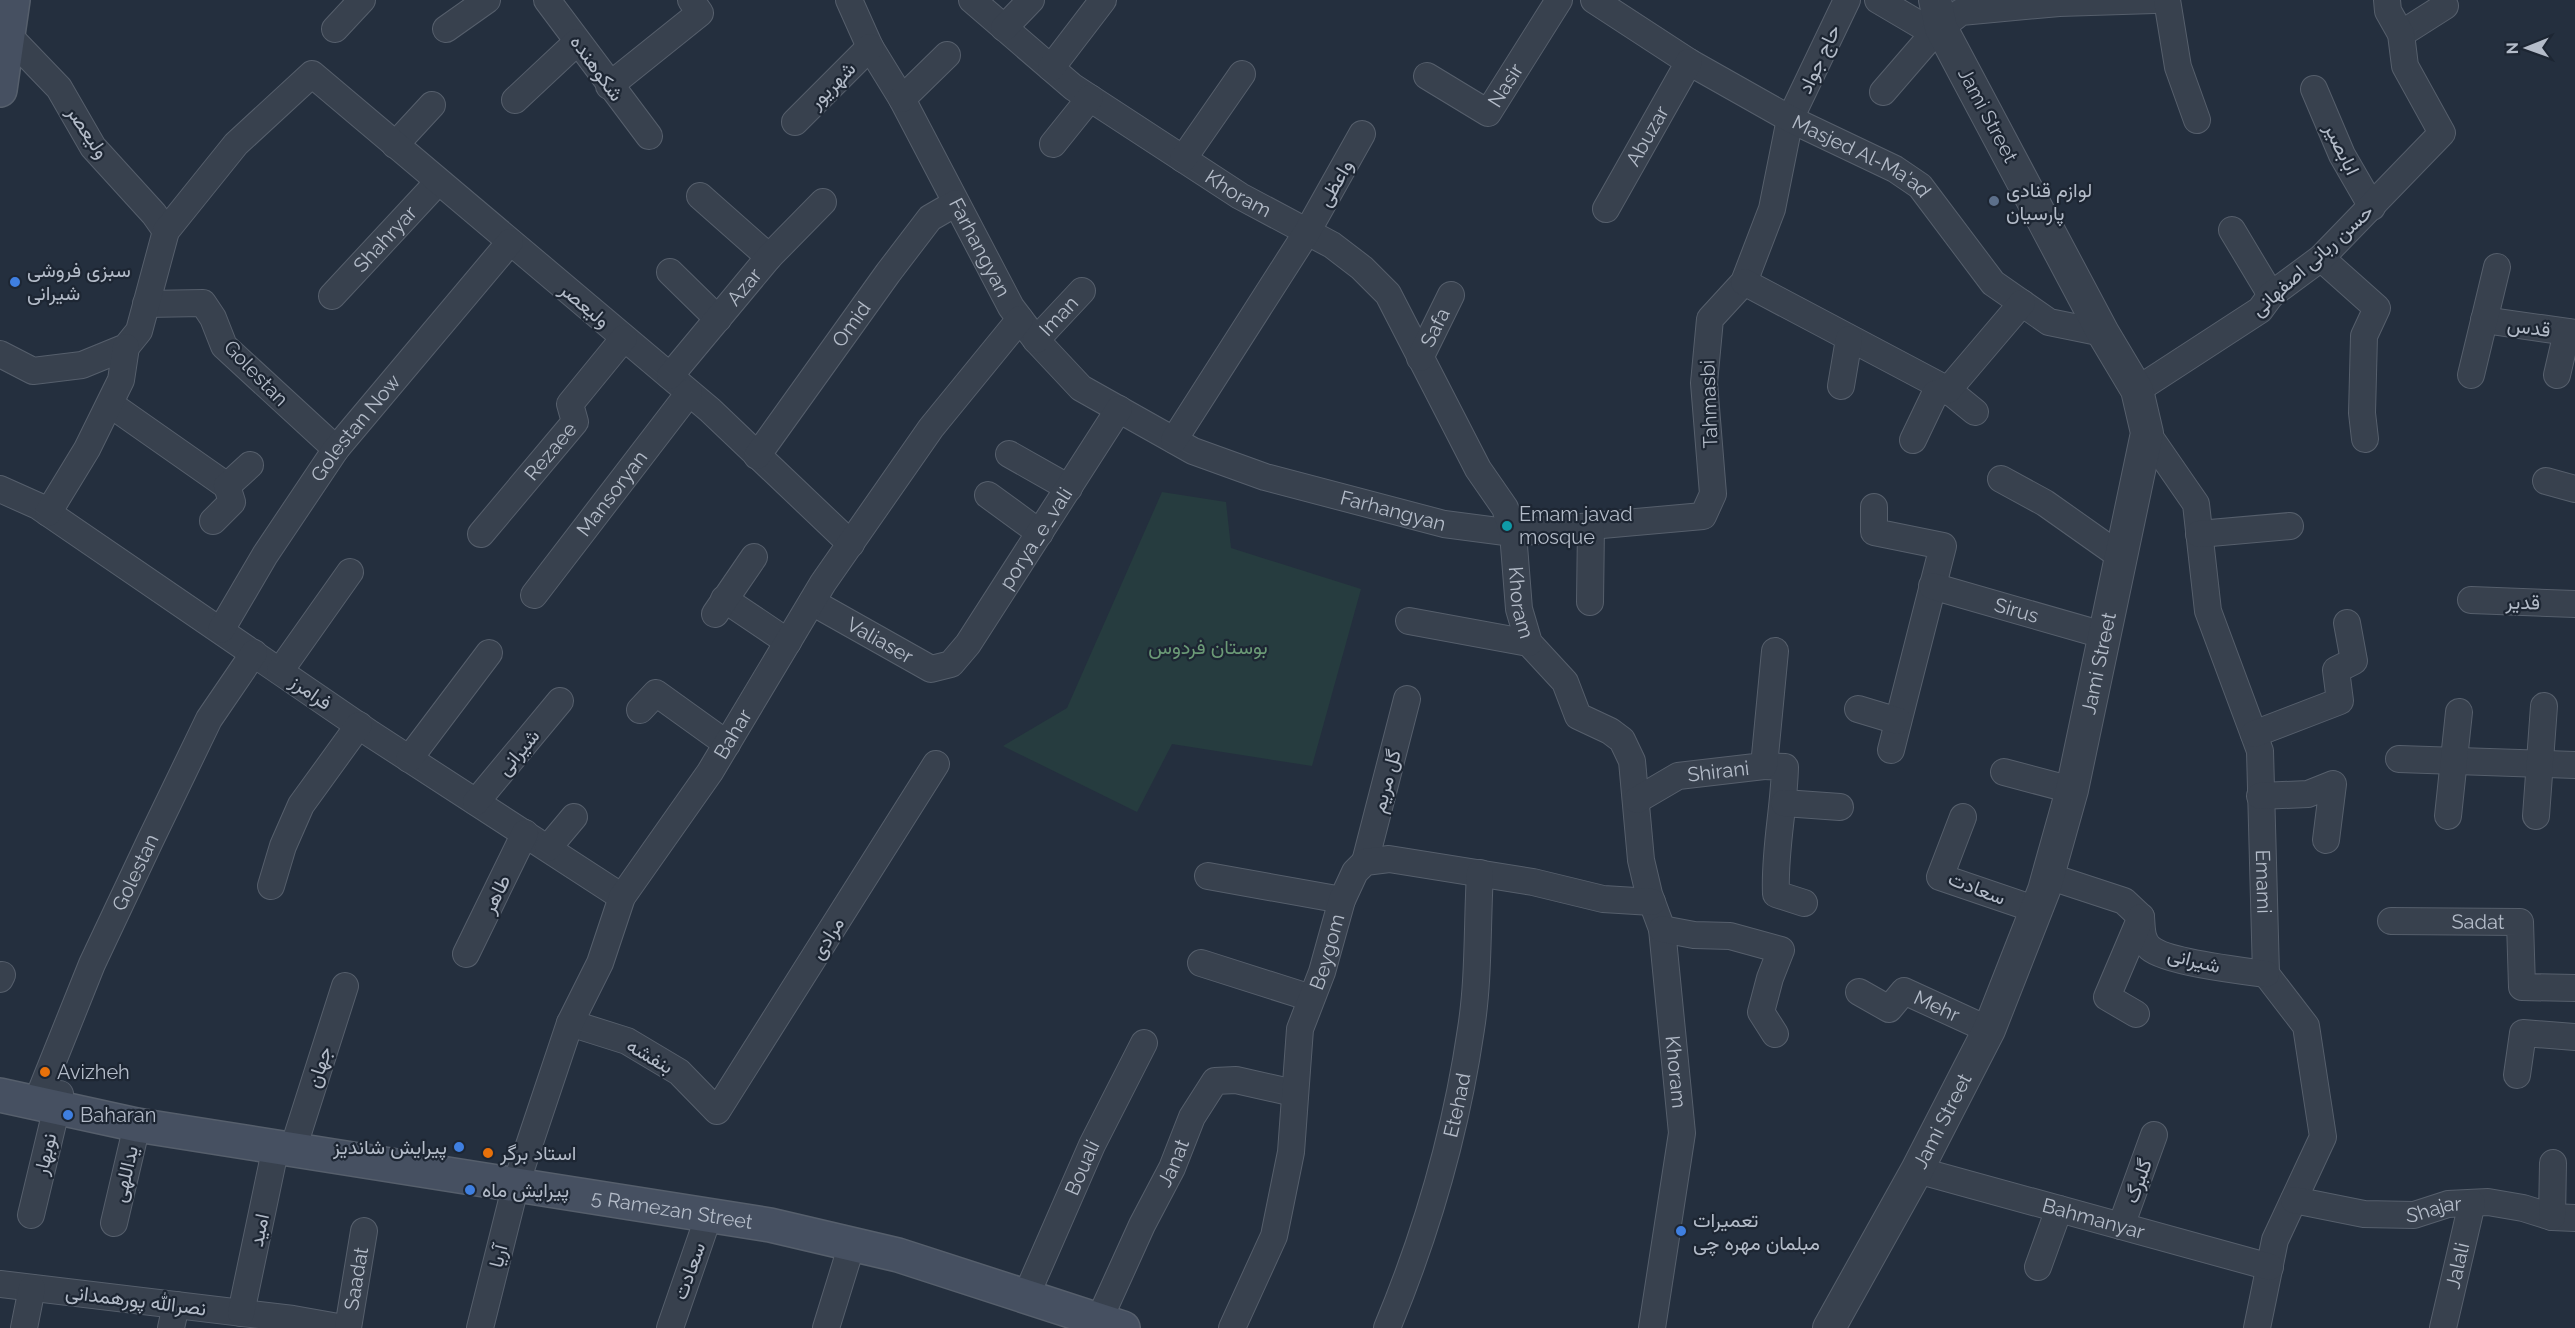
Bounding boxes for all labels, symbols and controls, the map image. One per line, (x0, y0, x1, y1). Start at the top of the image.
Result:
north arrow (2497, 18, 2557, 78)
street label: حاج جواد (1793, 21, 1847, 98)
street label: شکوهنده (564, 30, 629, 106)
text: N (2503, 42, 2522, 55)
street label: شهریور (803, 57, 861, 115)
street label: Nasir (1483, 59, 1528, 112)
street label: Jami Street (1953, 64, 2023, 167)
street label: ولیعصر (60, 100, 114, 163)
street label: Abuzar (1621, 101, 1674, 170)
street label: Masjed Al-Ma'ad (1788, 110, 1936, 202)
street label: ابابصیر (2318, 118, 2365, 179)
street label: واعظی (1312, 155, 1359, 211)
street label: Khoram (1201, 165, 1275, 222)
place label: لوازم قنادی پارسیان (2006, 178, 2092, 227)
street label: Farhangyan (944, 194, 1015, 301)
marker: لوازم قنادی پارسیان (1987, 194, 2001, 208)
street label: حسن ربانی اصفهانی (2246, 199, 2379, 322)
street label: Shahryar (348, 201, 422, 277)
place label: سبزی فروشی شیرانی (27, 258, 131, 306)
street label: Azar (722, 263, 767, 310)
marker: سبزی فروشی شیرانی (8, 275, 22, 289)
street label: ولیعصر (554, 276, 615, 334)
street label: Iman (1034, 291, 1083, 341)
street label: Omid (827, 297, 876, 352)
street label: Safa (1415, 304, 1455, 351)
street label: قدس (2506, 312, 2552, 342)
street label: Golestan (219, 335, 293, 411)
street label: Tahmasbi (1695, 359, 1723, 449)
street label: Golestan Now (306, 370, 406, 486)
street label: Rezaee (519, 417, 582, 485)
street label: Mansoryan (571, 446, 652, 541)
street label: porya_e_vali (994, 483, 1077, 594)
street label: Farhangyan (1338, 485, 1448, 536)
place label: Emam javad mosque (1519, 502, 1633, 549)
marker: Emam javad mosque (1500, 519, 1514, 533)
street label: Khoram (1504, 566, 1539, 641)
street label: قدیر (2504, 589, 2541, 616)
street label: Sirus (1992, 592, 2042, 628)
street label: Jami Street (2076, 610, 2121, 717)
street label: Valiaser (842, 612, 918, 669)
park label: بوستان فردوس (1148, 635, 1268, 660)
street label: فرامرز (284, 669, 336, 716)
street label: Bahar (709, 705, 757, 763)
street label: شیرانی (492, 724, 545, 781)
street label: گل مریم (1366, 747, 1407, 816)
street label: Shirani (1686, 756, 1750, 787)
street label: Golestan (107, 830, 164, 915)
street label: Emami (2251, 849, 2276, 914)
street label: سعادت (1945, 866, 2009, 910)
street label: طاهر (476, 871, 516, 919)
street label: Sadat (2451, 909, 2505, 934)
street label: Beygom (1304, 911, 1350, 993)
street label: مرادی (805, 912, 850, 964)
street label: شیرانی (2165, 942, 2223, 979)
street label: Mehr (1910, 985, 1964, 1027)
street label: بنفشه (622, 1033, 678, 1079)
street label: Khoram (1661, 1035, 1691, 1109)
street label: جهان (301, 1043, 338, 1091)
place label: Avizheh (57, 1060, 130, 1084)
marker: Avizheh (38, 1065, 52, 1079)
street label: Jami Street (1908, 1069, 1977, 1173)
street label: Etehad (1438, 1071, 1475, 1140)
place label: Baharan (80, 1103, 156, 1127)
marker: Baharan (61, 1108, 75, 1122)
street label: نوبهار (28, 1131, 62, 1179)
place label: پیرایش شاندیز (332, 1135, 447, 1161)
street label: Janat (1152, 1135, 1194, 1191)
street label: Bouali (1059, 1136, 1105, 1199)
marker: پیرایش شاندیز (452, 1140, 466, 1154)
place label: استاد برگر (499, 1141, 576, 1166)
street label: یداللهی (107, 1143, 144, 1205)
marker: استاد برگر (481, 1146, 495, 1160)
street label: گلبرگ (2119, 1155, 2158, 1207)
place label: پیرایش ماه (482, 1178, 569, 1204)
marker: پیرایش ماه (463, 1183, 477, 1197)
street label: 5 Ramezan Street (590, 1185, 755, 1234)
street label: Shajar (2406, 1191, 2462, 1227)
street label: Bahmanyar (2040, 1193, 2147, 1244)
place label: تعمیرات مبلمان مهره چی (1693, 1208, 1820, 1257)
street label: امید (244, 1211, 274, 1249)
marker: تعمیرات مبلمان مهره چی (1674, 1224, 1688, 1238)
street label: سعادت (668, 1239, 710, 1303)
street label: Jalali (2441, 1240, 2474, 1291)
street label: آریا (484, 1241, 514, 1270)
street label: Saadat (339, 1245, 373, 1312)
street label: نصرالله پورهمدانی (64, 1279, 208, 1323)

